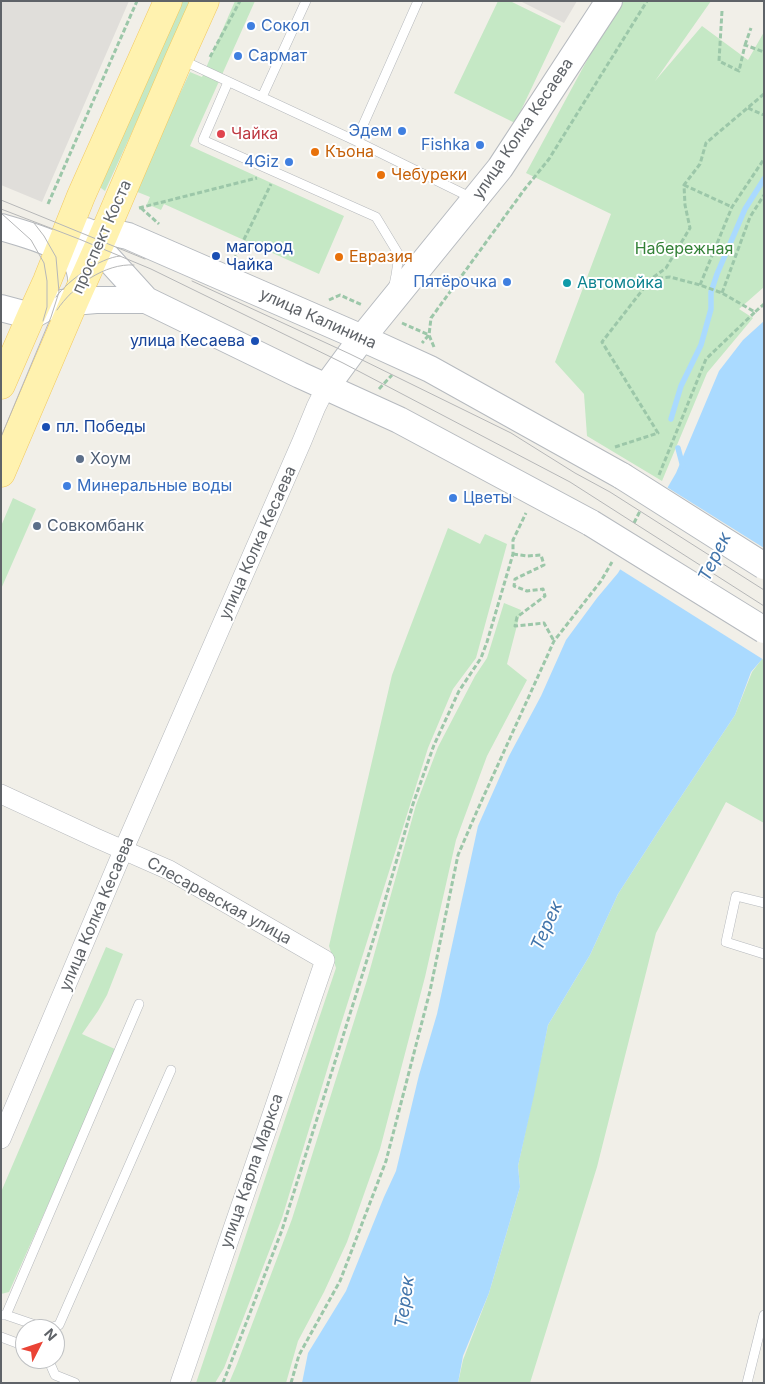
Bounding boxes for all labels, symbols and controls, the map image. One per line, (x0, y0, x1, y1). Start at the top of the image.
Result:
place label: Сокол (261, 16, 309, 36)
marker: Сокол (245, 20, 257, 32)
place label: Сармат (248, 46, 307, 66)
marker: Сармат (232, 50, 244, 62)
street label: улица Колка Кесаева (469, 55, 577, 203)
place label: Эдем (349, 121, 392, 141)
place label: Чайка (231, 124, 278, 144)
marker: Эдем (396, 125, 408, 137)
marker: Чайка (215, 128, 227, 140)
place label: Fishka (421, 135, 470, 155)
marker: Fishka (474, 139, 486, 151)
place label: Къона (325, 142, 374, 162)
marker: Къона (309, 146, 321, 158)
place label: 4Giz (244, 152, 279, 172)
marker: 4Giz (283, 156, 295, 168)
place label: Чебуреки (391, 165, 467, 185)
marker: Чебуреки (375, 169, 387, 181)
street label: проспект Коста (68, 177, 136, 297)
place label: магород Чайка (226, 237, 293, 275)
park label: Набережная (635, 239, 733, 259)
place label: Евразия (349, 247, 413, 267)
marker: магород Чайка (210, 250, 222, 262)
marker: Евразия (333, 251, 345, 263)
place label: Пятёрочка (413, 272, 497, 292)
place label: Автомойка (577, 273, 663, 293)
marker: Пятёрочка (501, 276, 513, 288)
marker: Автомойка (561, 277, 573, 289)
street label: улица Калинина (257, 285, 379, 353)
place label: улица Кесаева (130, 331, 245, 351)
marker: улица Кесаева (249, 335, 261, 347)
place label: пл. Победы (56, 417, 146, 437)
marker: пл. Победы (40, 421, 52, 433)
place label: Хоум (90, 449, 131, 469)
marker: Хоум (74, 453, 86, 465)
street label: улица Колка Кесаева (215, 463, 301, 623)
place label: Минеральные воды (77, 476, 232, 496)
marker: Минеральные воды (61, 480, 73, 492)
place label: Цветы (463, 488, 512, 508)
marker: Цветы (447, 492, 459, 504)
place label: Совкомбанк (47, 516, 144, 536)
marker: Совкомбанк (31, 520, 43, 532)
water label: Терек (694, 529, 736, 585)
street label: улица Колка Кесаева (56, 834, 138, 994)
street label: Слесаревская улица (143, 853, 295, 949)
water label: Терек (527, 898, 567, 954)
street label: улица Карла Маркса (217, 1091, 287, 1251)
water label: Терек (391, 1275, 419, 1329)
north arrow (15, 1319, 65, 1369)
text: N (41, 1325, 61, 1344)

